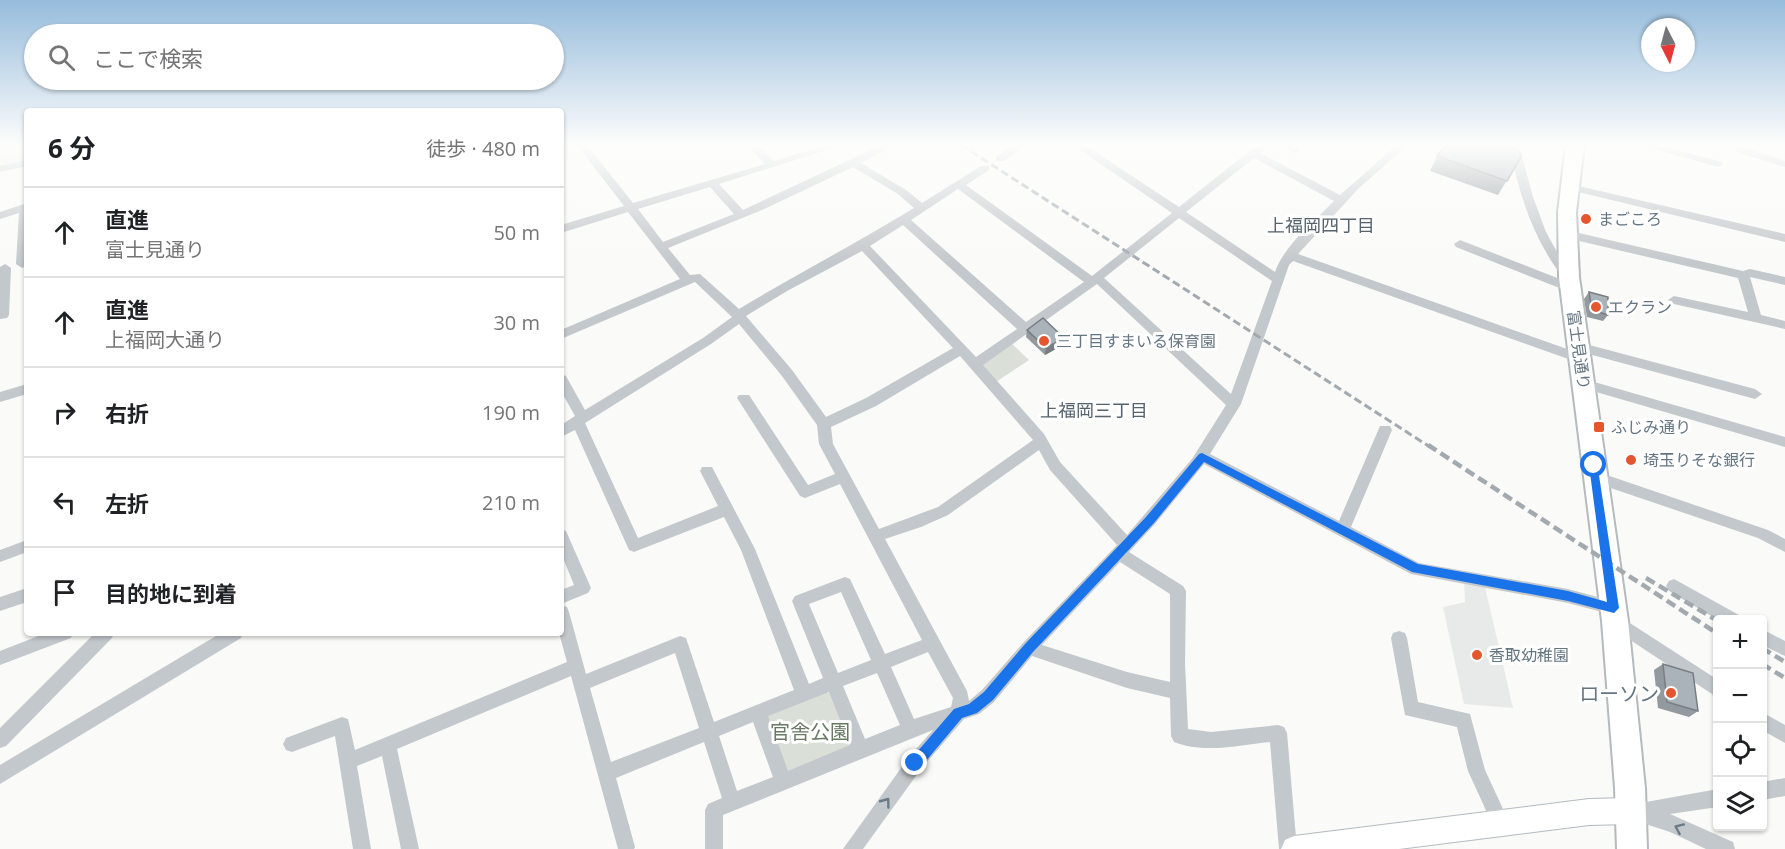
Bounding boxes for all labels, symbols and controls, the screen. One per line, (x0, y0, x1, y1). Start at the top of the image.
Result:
north arrow (1641, 18, 1695, 72)
search box (24, 24, 564, 90)
icon: search (45, 41, 78, 74)
text: ここで検索 (93, 43, 203, 73)
text: 6 分 (48, 130, 96, 166)
text: 徒歩 · 480 m (426, 135, 540, 162)
text: 直進 (105, 204, 149, 234)
place label: まごころ (1598, 208, 1662, 230)
marker: まごころ (1579, 212, 1593, 226)
district label: 上福岡四丁目 (1267, 213, 1375, 237)
icon: ahead (48, 216, 81, 249)
text: 50 m (493, 219, 540, 246)
text: 富士見通り (105, 236, 205, 263)
text: 直進 (105, 294, 149, 324)
place label: エクラン (1608, 296, 1672, 318)
marker: エクラン (1589, 300, 1603, 314)
icon: ahead (48, 306, 81, 339)
text: 30 m (493, 309, 540, 336)
street label: 富士見通り (1563, 309, 1595, 391)
text: 上福岡大通り (105, 326, 225, 353)
place label: 三丁目すまいる保育園 (1056, 330, 1216, 352)
marker: 三丁目すまいる保育園 (1037, 334, 1051, 348)
icon: right (48, 396, 81, 429)
text: 右折 (105, 398, 149, 428)
district label: 上福岡三丁目 (1040, 398, 1148, 422)
text: 190 m (482, 399, 540, 426)
place label: ふじみ通り (1611, 416, 1691, 438)
marker: ふじみ通り (1592, 420, 1606, 434)
place label: 埼玉りそな銀行 (1643, 449, 1755, 471)
route start (1580, 451, 1606, 477)
marker: 埼玉りそな銀行 (1624, 453, 1638, 467)
icon: left (48, 486, 81, 519)
text: 左折 (105, 488, 149, 518)
text: 210 m (482, 489, 540, 516)
icon: arrive (48, 576, 81, 609)
text: 目的地に到着 (105, 578, 237, 608)
map controls (1713, 615, 1767, 831)
button: + (1713, 615, 1767, 669)
place label: 香取幼稚園 (1489, 644, 1569, 666)
marker: 香取幼稚園 (1470, 648, 1484, 662)
button: − (1713, 669, 1767, 723)
place label: ローソン (1579, 680, 1659, 707)
marker: ローソン (1664, 686, 1678, 700)
park label: 官舎公園 (770, 718, 850, 745)
button: locate (1713, 723, 1767, 777)
route end (901, 749, 927, 775)
button: layers (1713, 777, 1767, 831)
one-way arrow (879, 797, 890, 808)
one-way arrow (1675, 823, 1686, 835)

